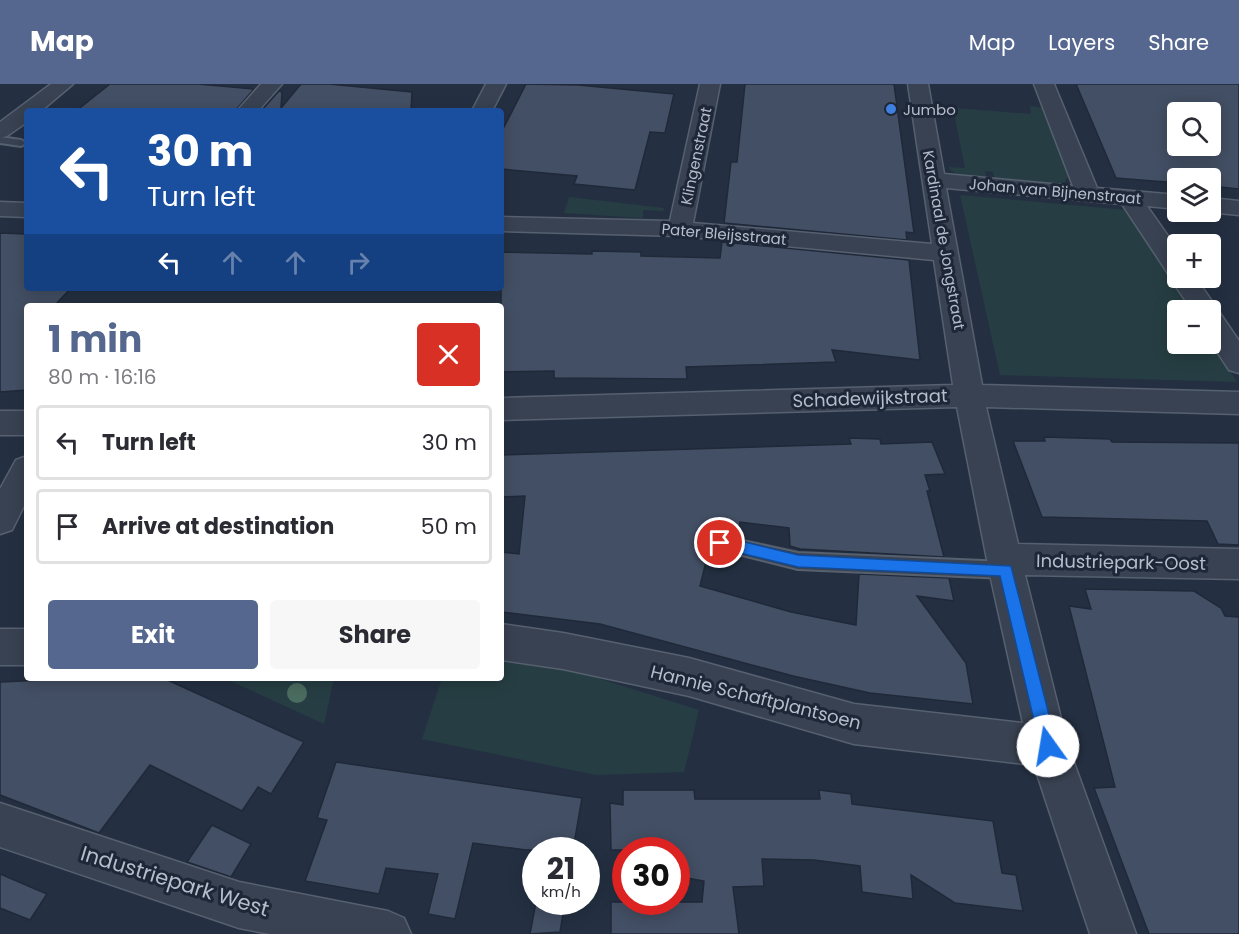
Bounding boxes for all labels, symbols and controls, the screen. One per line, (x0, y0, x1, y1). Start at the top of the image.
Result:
text: Map (30, 22, 94, 61)
text: Map (969, 28, 1015, 57)
text: Layers (1048, 28, 1115, 57)
text: Share (1148, 28, 1209, 57)
place label: Jumbo (903, 99, 956, 120)
marker: Jumbo (884, 102, 898, 116)
map controls (1167, 102, 1221, 354)
button: search (1167, 102, 1221, 156)
street label: Klingenstraat (675, 105, 717, 207)
text: 30 m (147, 122, 253, 181)
icon: left (48, 132, 126, 210)
street label: Kardinaal de Jongstraat (918, 149, 970, 331)
button: layers (1167, 168, 1221, 222)
street label: Johan van Bijnenstraat (968, 173, 1142, 209)
text: Turn left (147, 178, 256, 215)
street label: Pater Bleijsstraat (661, 218, 787, 250)
button: + (1167, 234, 1221, 288)
icon: left (153, 246, 186, 279)
icon: ahead (216, 246, 249, 279)
icon: ahead (279, 246, 312, 279)
icon: right (342, 246, 375, 279)
button: − (1167, 300, 1221, 354)
text: 1 min (48, 314, 142, 365)
button: close (417, 323, 480, 386)
text: 80 m · 16:16 (48, 363, 157, 391)
street label: Schadewijkstraat (792, 383, 948, 413)
icon: left (51, 426, 84, 459)
text: Turn left (102, 427, 196, 458)
text: 30 m (422, 427, 477, 458)
icon: arrive (51, 510, 84, 543)
text: Arrive at destination (102, 511, 334, 542)
text: 50 m (421, 511, 477, 542)
pin (694, 517, 745, 568)
icon: arrive (703, 526, 736, 559)
street label: Industriepark-Oost (1036, 548, 1206, 576)
button: Exit (48, 600, 258, 669)
button: Share (270, 600, 480, 669)
street label: Hannie Schaftplantsoen (648, 659, 864, 735)
position arrow (1016, 714, 1080, 778)
speed limit sign: 30 (612, 837, 690, 915)
street label: Industriepark West (77, 839, 273, 923)
text: 21 (547, 847, 575, 890)
text: km/h (541, 881, 581, 902)

